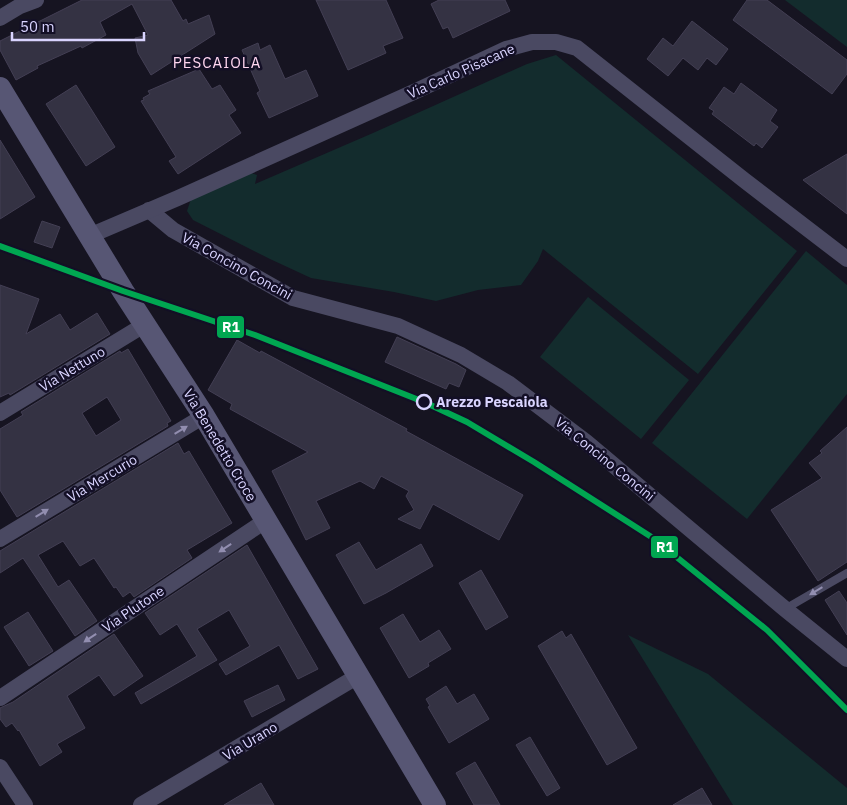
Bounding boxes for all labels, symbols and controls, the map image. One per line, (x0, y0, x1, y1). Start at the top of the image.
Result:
scale bar (12, 10, 145, 42)
text: 50 m (20, 17, 55, 36)
street label: Via Carlo Pisacane (405, 39, 518, 103)
district label: PESCAIOLA (173, 53, 261, 72)
street label: Via Concino Concini (179, 228, 295, 304)
line badge: R1 (216, 315, 245, 339)
text: R1 (222, 318, 241, 336)
street label: Via Nettuno (36, 342, 108, 396)
street label: Via Benedetto Croce (179, 385, 261, 505)
place label: Arezzo Pescaiola (436, 393, 548, 411)
marker: Arezzo Pescaiola (416, 394, 432, 410)
street label: Via Concino Concini (551, 413, 659, 505)
one-way arrow (175, 425, 188, 434)
street label: Via Mercurio (64, 450, 140, 506)
one-way arrow (35, 509, 48, 518)
line badge: R1 (650, 535, 679, 559)
text: R1 (656, 538, 675, 556)
one-way arrow (218, 543, 232, 553)
street label: Via Plutone (98, 581, 168, 636)
one-way arrow (810, 586, 823, 595)
one-way arrow (83, 633, 96, 643)
street label: Via Urano (219, 718, 281, 764)

